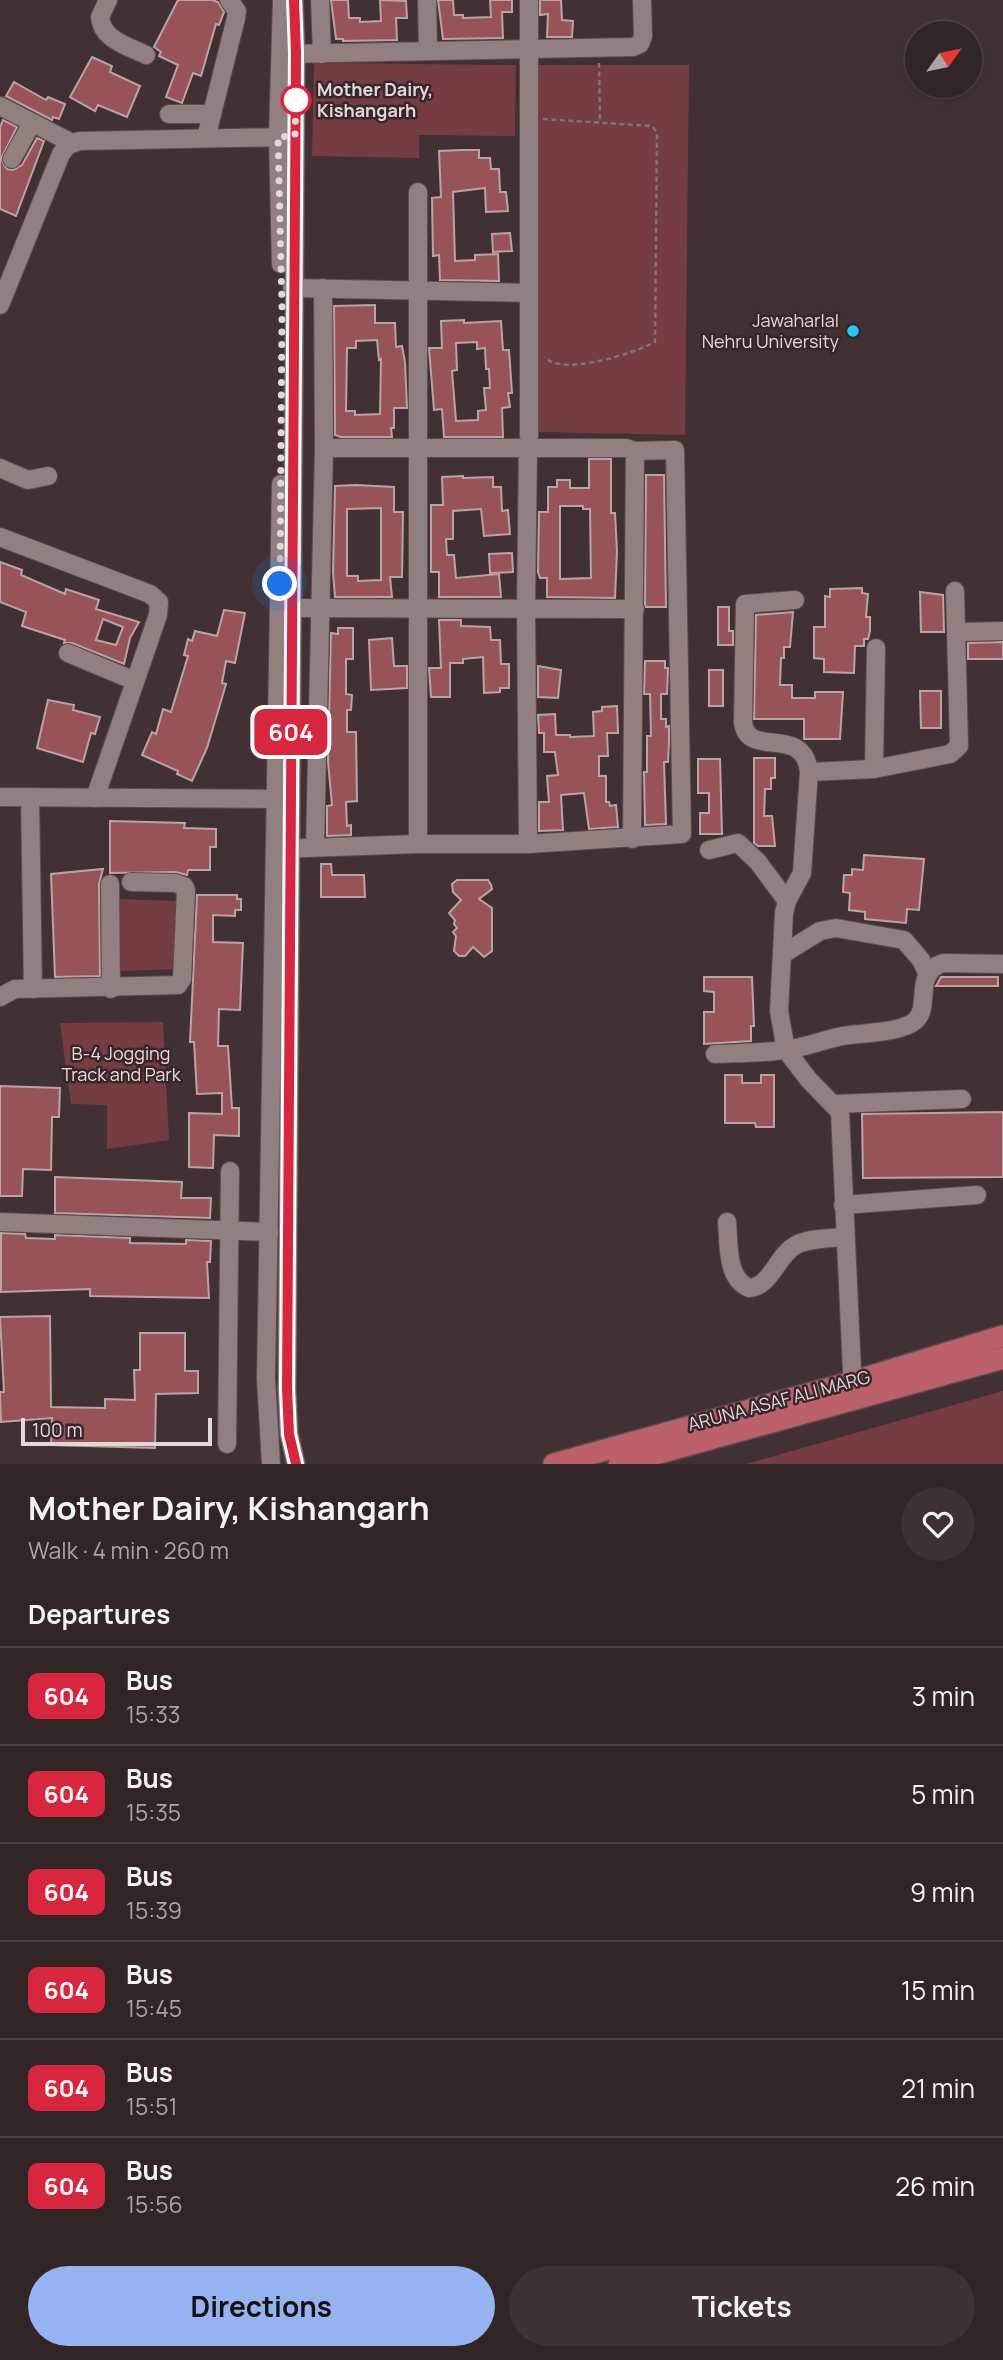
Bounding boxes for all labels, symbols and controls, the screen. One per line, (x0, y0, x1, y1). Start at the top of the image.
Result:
north arrow (905, 21, 982, 98)
map controls (905, 21, 982, 98)
place label: Mother Dairy, Kishangarh (317, 77, 433, 122)
marker: Mother Dairy, Kishangarh (281, 85, 311, 115)
place label: Jawaharlal Nehru University (702, 308, 839, 353)
marker: Jawaharlal Nehru University (845, 323, 861, 339)
your location (262, 566, 297, 601)
line badge: 604 (251, 709, 331, 755)
text: 604 (268, 715, 314, 748)
park label: B-4 Jogging Track and Park (61, 1041, 182, 1086)
street label: ARUNA ASAF ALI MARG (685, 1364, 873, 1436)
scale bar (21, 1415, 212, 1447)
text: 100 m (32, 1417, 83, 1443)
text: Mother Dairy, Kishangarh (28, 1485, 430, 1530)
button: heart (901, 1487, 975, 1561)
text: Walk · 4 min · 260 m (28, 1534, 229, 1566)
text: Departures (28, 1596, 170, 1632)
text: Bus (126, 1662, 173, 1698)
text: 3 min (912, 1678, 975, 1714)
text: 604 (44, 1679, 89, 1712)
text: 15:33 (126, 1698, 181, 1730)
text: Bus (126, 1760, 173, 1796)
text: 5 min (911, 1776, 975, 1812)
text: 604 (44, 1777, 89, 1810)
text: 15:35 (126, 1796, 181, 1828)
text: Bus (126, 1858, 173, 1894)
text: 9 min (910, 1874, 975, 1910)
text: 604 (44, 1875, 89, 1908)
text: 15:39 (126, 1894, 182, 1926)
text: Bus (126, 1956, 173, 1992)
text: 15 min (901, 1972, 975, 2008)
text: 604 (44, 1973, 89, 2006)
text: 15:45 (126, 1992, 182, 2024)
text: Bus (126, 2054, 173, 2090)
text: 21 min (901, 2070, 975, 2106)
text: 604 (44, 2071, 89, 2104)
text: 15:51 (126, 2090, 177, 2122)
text: Bus (126, 2152, 173, 2188)
text: 26 min (895, 2168, 975, 2204)
text: 604 (44, 2169, 89, 2202)
text: 15:56 (126, 2188, 183, 2220)
button: Directions (28, 2266, 495, 2346)
button: Tickets (509, 2266, 975, 2346)

